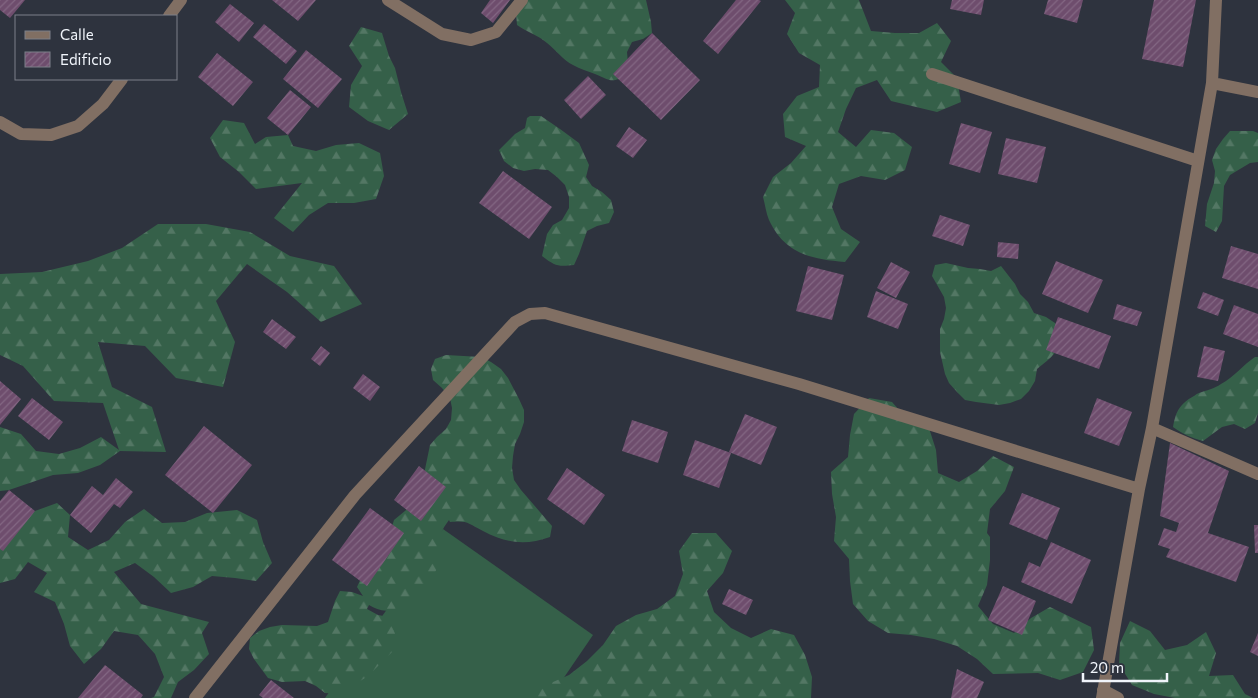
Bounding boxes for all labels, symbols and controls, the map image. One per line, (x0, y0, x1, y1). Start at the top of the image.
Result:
legend (15, 15, 178, 80)
text: Calle (60, 25, 94, 43)
text: Edificio (60, 50, 111, 68)
scale bar (1083, 650, 1167, 682)
text: 20 m (1090, 658, 1124, 676)

